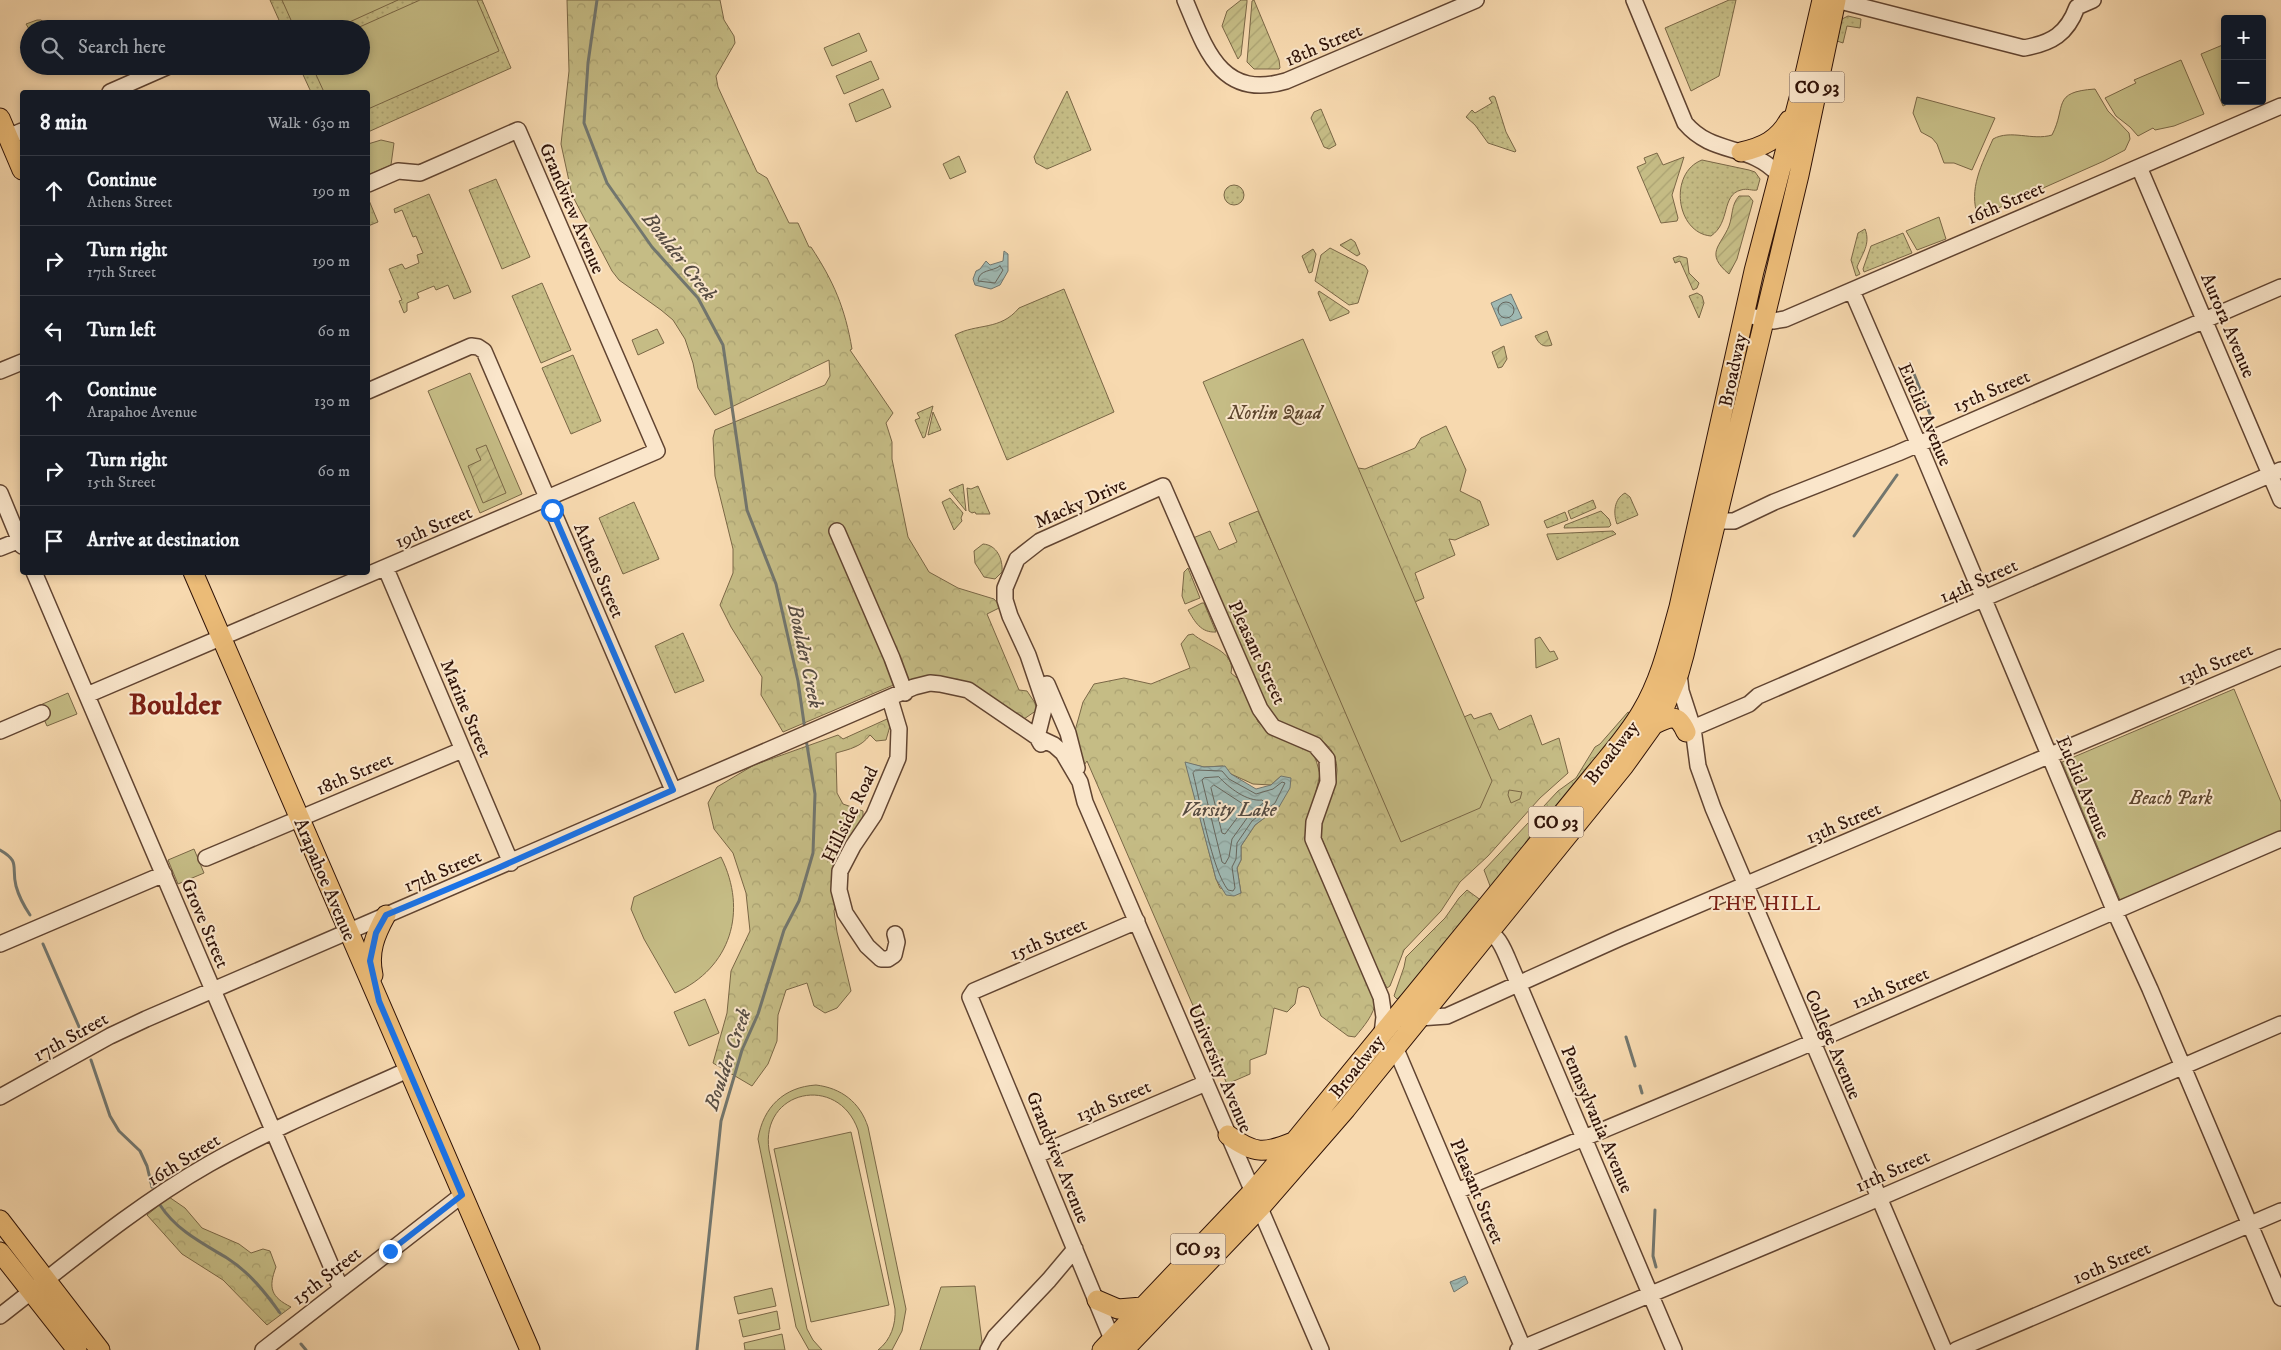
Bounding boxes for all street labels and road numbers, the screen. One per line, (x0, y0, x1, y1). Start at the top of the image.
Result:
street label: 18th Street (1282, 19, 1366, 72)
road number: CO 93 (1790, 72, 1844, 102)
street label: Grandview Avenue (534, 140, 610, 278)
street label: 16th Street (1963, 177, 2048, 230)
street label: Aurora Avenue (2195, 270, 2260, 382)
street label: Broadway (1714, 330, 1753, 409)
street label: Euclid Avenue (1893, 360, 1957, 470)
street label: 15th Street (1950, 365, 2034, 418)
street label: Macky Drive (1031, 473, 1130, 534)
street label: 19th Street (392, 501, 476, 554)
street label: Athens Street (568, 519, 629, 622)
street label: 14th Street (1936, 554, 2021, 609)
street label: Pleasant Street (1223, 597, 1291, 708)
street label: 13th Street (2175, 638, 2257, 690)
street label: Marine Street (435, 656, 497, 761)
street label: Broadway (1580, 716, 1645, 789)
street label: Euclid Avenue (2051, 733, 2115, 843)
street label: 18th Street (313, 748, 397, 801)
street label: Hillside Road (817, 762, 884, 867)
street label: 13th Street (1803, 797, 1885, 849)
road number: CO 93 (1528, 806, 1584, 838)
street label: Arapahoe Avenue (288, 815, 361, 944)
street label: 17th Street (400, 845, 485, 898)
street label: Grove Street (176, 875, 234, 972)
street label: 15th Street (1007, 913, 1091, 966)
street label: 12th Street (1849, 962, 1933, 1015)
street label: College Avenue (1799, 986, 1866, 1103)
street label: University Avenue (1182, 1001, 1257, 1136)
street label: 17th Street (29, 1007, 112, 1067)
street label: Broadway (1325, 1030, 1390, 1103)
street label: Pennsylvania Avenue (1555, 1043, 1638, 1197)
street label: 13th Street (1073, 1075, 1155, 1127)
street label: Grandview Avenue (1021, 1088, 1095, 1227)
street label: 16th Street (143, 1129, 225, 1192)
street label: Pleasant Street (1444, 1136, 1509, 1248)
street label: 11th Street (1852, 1145, 1933, 1198)
road number: CO 93 (1170, 1234, 1226, 1264)
street label: 10th Street (2069, 1237, 2154, 1290)
street label: 15th Street (288, 1242, 366, 1310)

